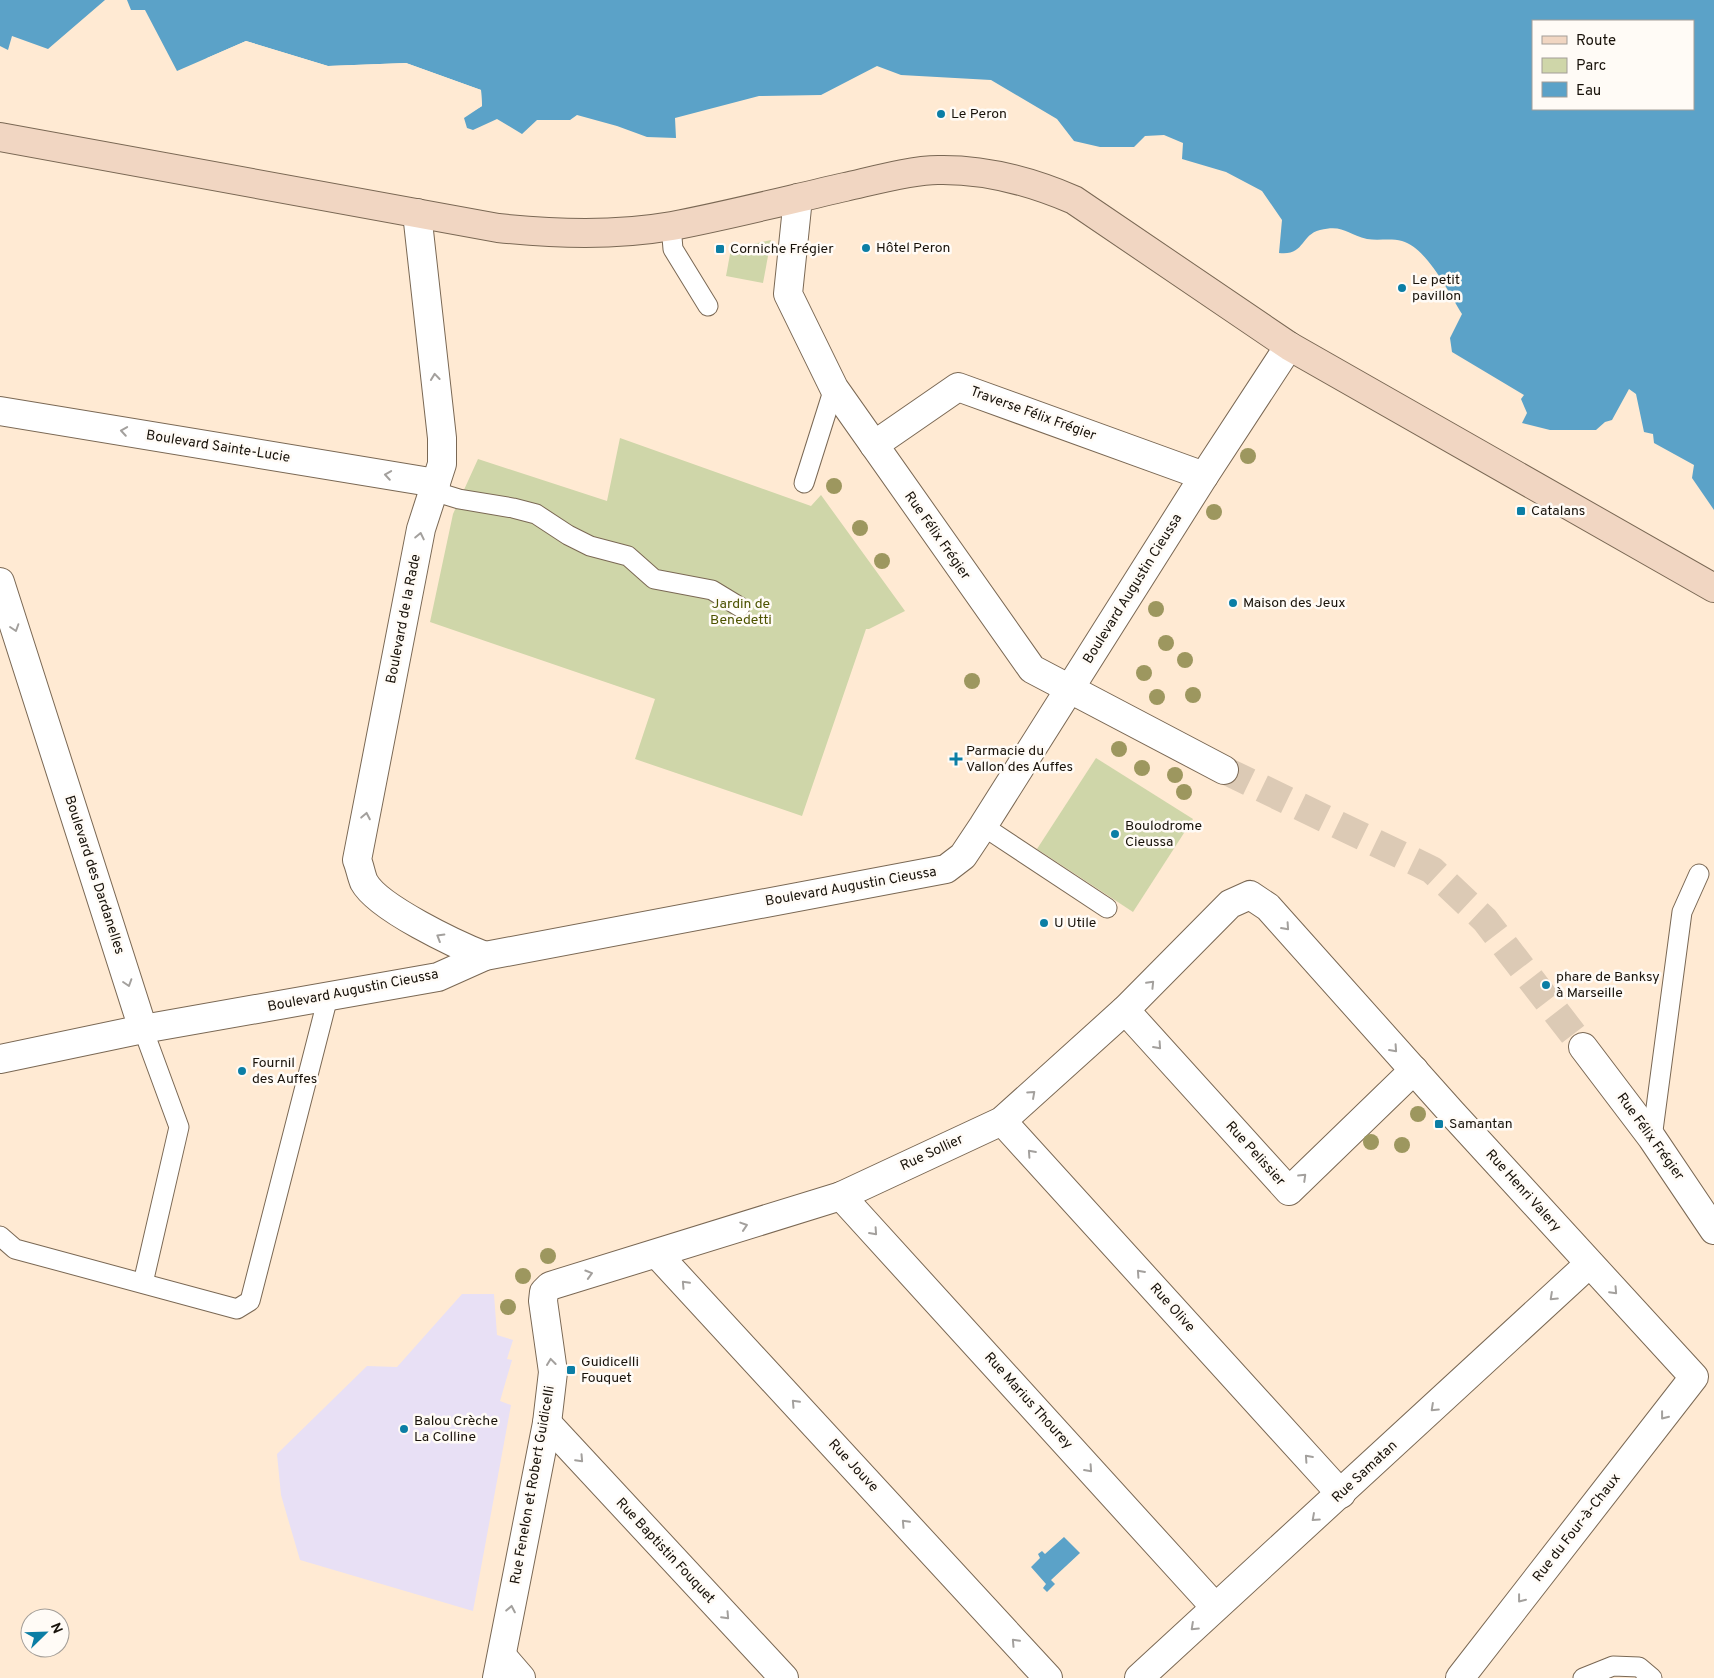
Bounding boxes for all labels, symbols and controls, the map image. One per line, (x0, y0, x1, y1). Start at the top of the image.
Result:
legend (1532, 20, 1694, 110)
text: Route (1576, 32, 1616, 51)
text: Parc (1576, 57, 1606, 76)
text: Eau (1576, 82, 1601, 101)
place label: Le Peron (951, 106, 1007, 123)
marker: Le Peron (935, 108, 947, 120)
place label: Hôtel Peron (876, 240, 950, 257)
place label: Corniche Frégier (730, 241, 834, 258)
marker: Hôtel Peron (860, 242, 872, 254)
marker: Corniche Frégier (714, 243, 726, 255)
place label: Le petit pavillon (1412, 272, 1461, 305)
marker: Le petit pavillon (1396, 282, 1408, 294)
one-way arrow (430, 373, 441, 381)
street label: Traverse Félix Frégier (968, 383, 1099, 445)
one-way arrow (119, 426, 127, 437)
street label: Boulevard Sainte-Lucie (145, 427, 291, 467)
one-way arrow (383, 470, 392, 480)
street label: Rue Félix Frégier (900, 489, 974, 584)
place label: Catalans (1531, 503, 1585, 520)
marker: Catalans (1515, 505, 1527, 517)
street label: Boulevard Augustin Cieussa (1080, 511, 1186, 667)
one-way arrow (414, 531, 425, 540)
street label: Boulevard de la Rade (383, 553, 425, 685)
place label: Maison des Jeux (1243, 595, 1346, 612)
park label: Jardin de Benedetti (710, 596, 772, 629)
marker: Maison des Jeux (1227, 597, 1239, 609)
one-way arrow (9, 623, 19, 632)
place label: Parmacie du Vallon des Auffes (966, 743, 1073, 776)
marker: Parmacie du Vallon des Auffes (950, 753, 962, 765)
street label: Boulevard des Dardanelles (60, 793, 128, 957)
one-way arrow (360, 811, 370, 820)
place label: Boulodrome Cieussa (1125, 818, 1202, 851)
marker: Boulodrome Cieussa (1109, 828, 1121, 840)
street label: Boulevard Augustin Cieussa (764, 864, 938, 910)
place label: U Utile (1054, 915, 1096, 932)
marker: U Utile (1038, 917, 1050, 929)
one-way arrow (1281, 921, 1289, 930)
one-way arrow (437, 933, 446, 943)
street label: Boulevard Augustin Cieussa (266, 966, 440, 1016)
place label: phare de Banksy à Marseille (1556, 969, 1660, 1002)
one-way arrow (123, 978, 133, 986)
marker: phare de Banksy à Marseille (1540, 979, 1552, 991)
one-way arrow (1145, 980, 1154, 989)
one-way arrow (1152, 1041, 1161, 1050)
one-way arrow (1388, 1043, 1397, 1052)
place label: Fournil des Auffes (252, 1055, 317, 1088)
marker: Fournil des Auffes (236, 1065, 248, 1077)
street label: Rue Félix Frégier (1613, 1090, 1688, 1184)
one-way arrow (1027, 1091, 1036, 1100)
place label: Samantan (1449, 1116, 1513, 1133)
street label: Rue Pelissier (1222, 1118, 1289, 1190)
marker: Samantan (1433, 1118, 1445, 1130)
street label: Rue Sollier (898, 1131, 967, 1175)
street label: Rue Henri Valery (1482, 1146, 1564, 1236)
one-way arrow (1028, 1149, 1037, 1158)
one-way arrow (1297, 1174, 1306, 1183)
one-way arrow (739, 1222, 747, 1232)
one-way arrow (868, 1226, 877, 1235)
one-way arrow (584, 1270, 592, 1280)
one-way arrow (1137, 1270, 1146, 1279)
one-way arrow (682, 1280, 691, 1289)
street label: Rue Olive (1146, 1280, 1198, 1336)
one-way arrow (1608, 1286, 1617, 1295)
one-way arrow (1550, 1292, 1559, 1301)
street label: Rue Marius Thourey (980, 1349, 1076, 1453)
place label: Guidicelli Fouquet (581, 1354, 639, 1387)
one-way arrow (547, 1358, 557, 1367)
marker: Guidicelli Fouquet (565, 1364, 577, 1376)
street label: Rue Fenelon et Robert Guidicelli (507, 1384, 559, 1586)
one-way arrow (792, 1400, 801, 1409)
one-way arrow (1431, 1402, 1440, 1411)
one-way arrow (1662, 1410, 1670, 1419)
place label: Balou Crèche La Colline (414, 1413, 498, 1446)
marker: Balou Crèche La Colline (398, 1423, 410, 1435)
street label: Rue Jouve (824, 1436, 882, 1496)
street label: Rue Samatan (1329, 1437, 1401, 1507)
one-way arrow (574, 1453, 583, 1462)
one-way arrow (1305, 1455, 1314, 1464)
one-way arrow (1083, 1463, 1092, 1472)
street label: Rue du Four-à-Chaux (1529, 1471, 1625, 1585)
street label: Rue Baptistin Fouquet (612, 1495, 718, 1607)
one-way arrow (1311, 1512, 1320, 1521)
one-way arrow (902, 1519, 911, 1528)
one-way arrow (1519, 1593, 1527, 1602)
one-way arrow (506, 1604, 516, 1613)
north arrow (20, 1608, 70, 1658)
one-way arrow (720, 1610, 729, 1619)
text: N (46, 1621, 65, 1636)
one-way arrow (1190, 1621, 1199, 1630)
one-way arrow (1012, 1639, 1021, 1648)

